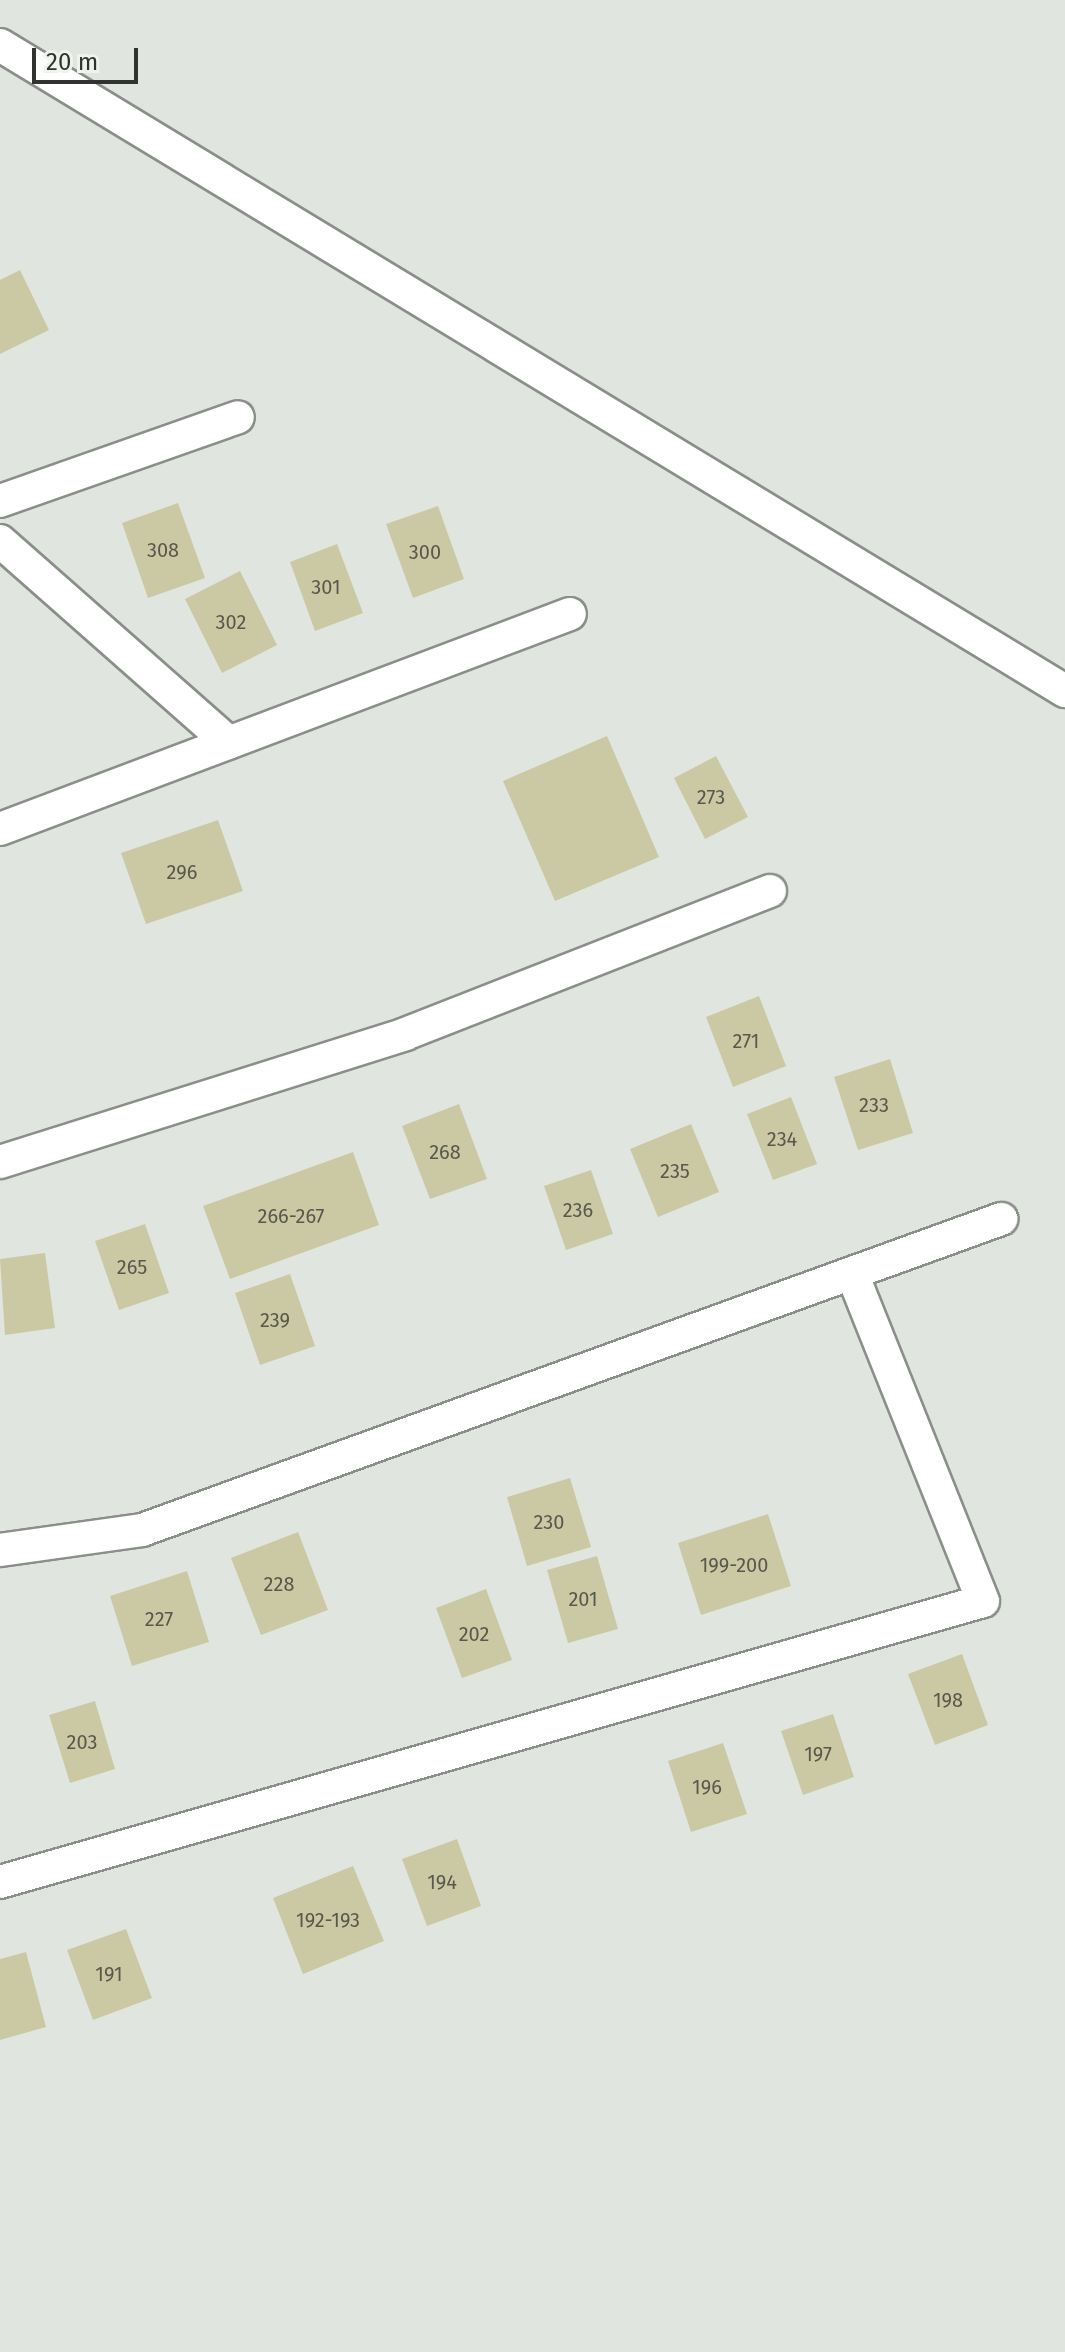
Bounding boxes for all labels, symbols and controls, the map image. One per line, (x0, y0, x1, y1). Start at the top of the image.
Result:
scale bar (36, 32, 142, 82)
text: 20 m (46, 48, 98, 76)
house number: 308 (147, 538, 179, 562)
house number: 300 (409, 540, 441, 564)
house number: 301 (311, 575, 341, 599)
house number: 302 (216, 610, 246, 634)
house number: 273 (697, 785, 725, 809)
house number: 296 (167, 860, 197, 884)
house number: 271 (733, 1029, 759, 1053)
house number: 233 (859, 1093, 889, 1117)
house number: 234 (767, 1127, 797, 1151)
house number: 268 (429, 1140, 461, 1164)
house number: 235 (660, 1159, 690, 1183)
house number: 236 (563, 1198, 593, 1222)
house number: 266-267 (258, 1204, 324, 1228)
house number: 265 (117, 1255, 147, 1279)
house number: 239 (260, 1308, 290, 1332)
house number: 230 (534, 1510, 564, 1534)
house number: 199-200 (700, 1553, 768, 1577)
house number: 228 (264, 1572, 294, 1596)
house number: 201 (568, 1587, 598, 1611)
house number: 227 (145, 1607, 173, 1631)
house number: 202 (459, 1622, 489, 1646)
house number: 198 (933, 1688, 963, 1712)
house number: 203 (67, 1730, 97, 1754)
house number: 197 (804, 1742, 832, 1766)
house number: 196 (692, 1775, 722, 1799)
house number: 194 (427, 1870, 457, 1894)
house number: 192-193 (296, 1908, 360, 1932)
house number: 191 (95, 1962, 123, 1986)

